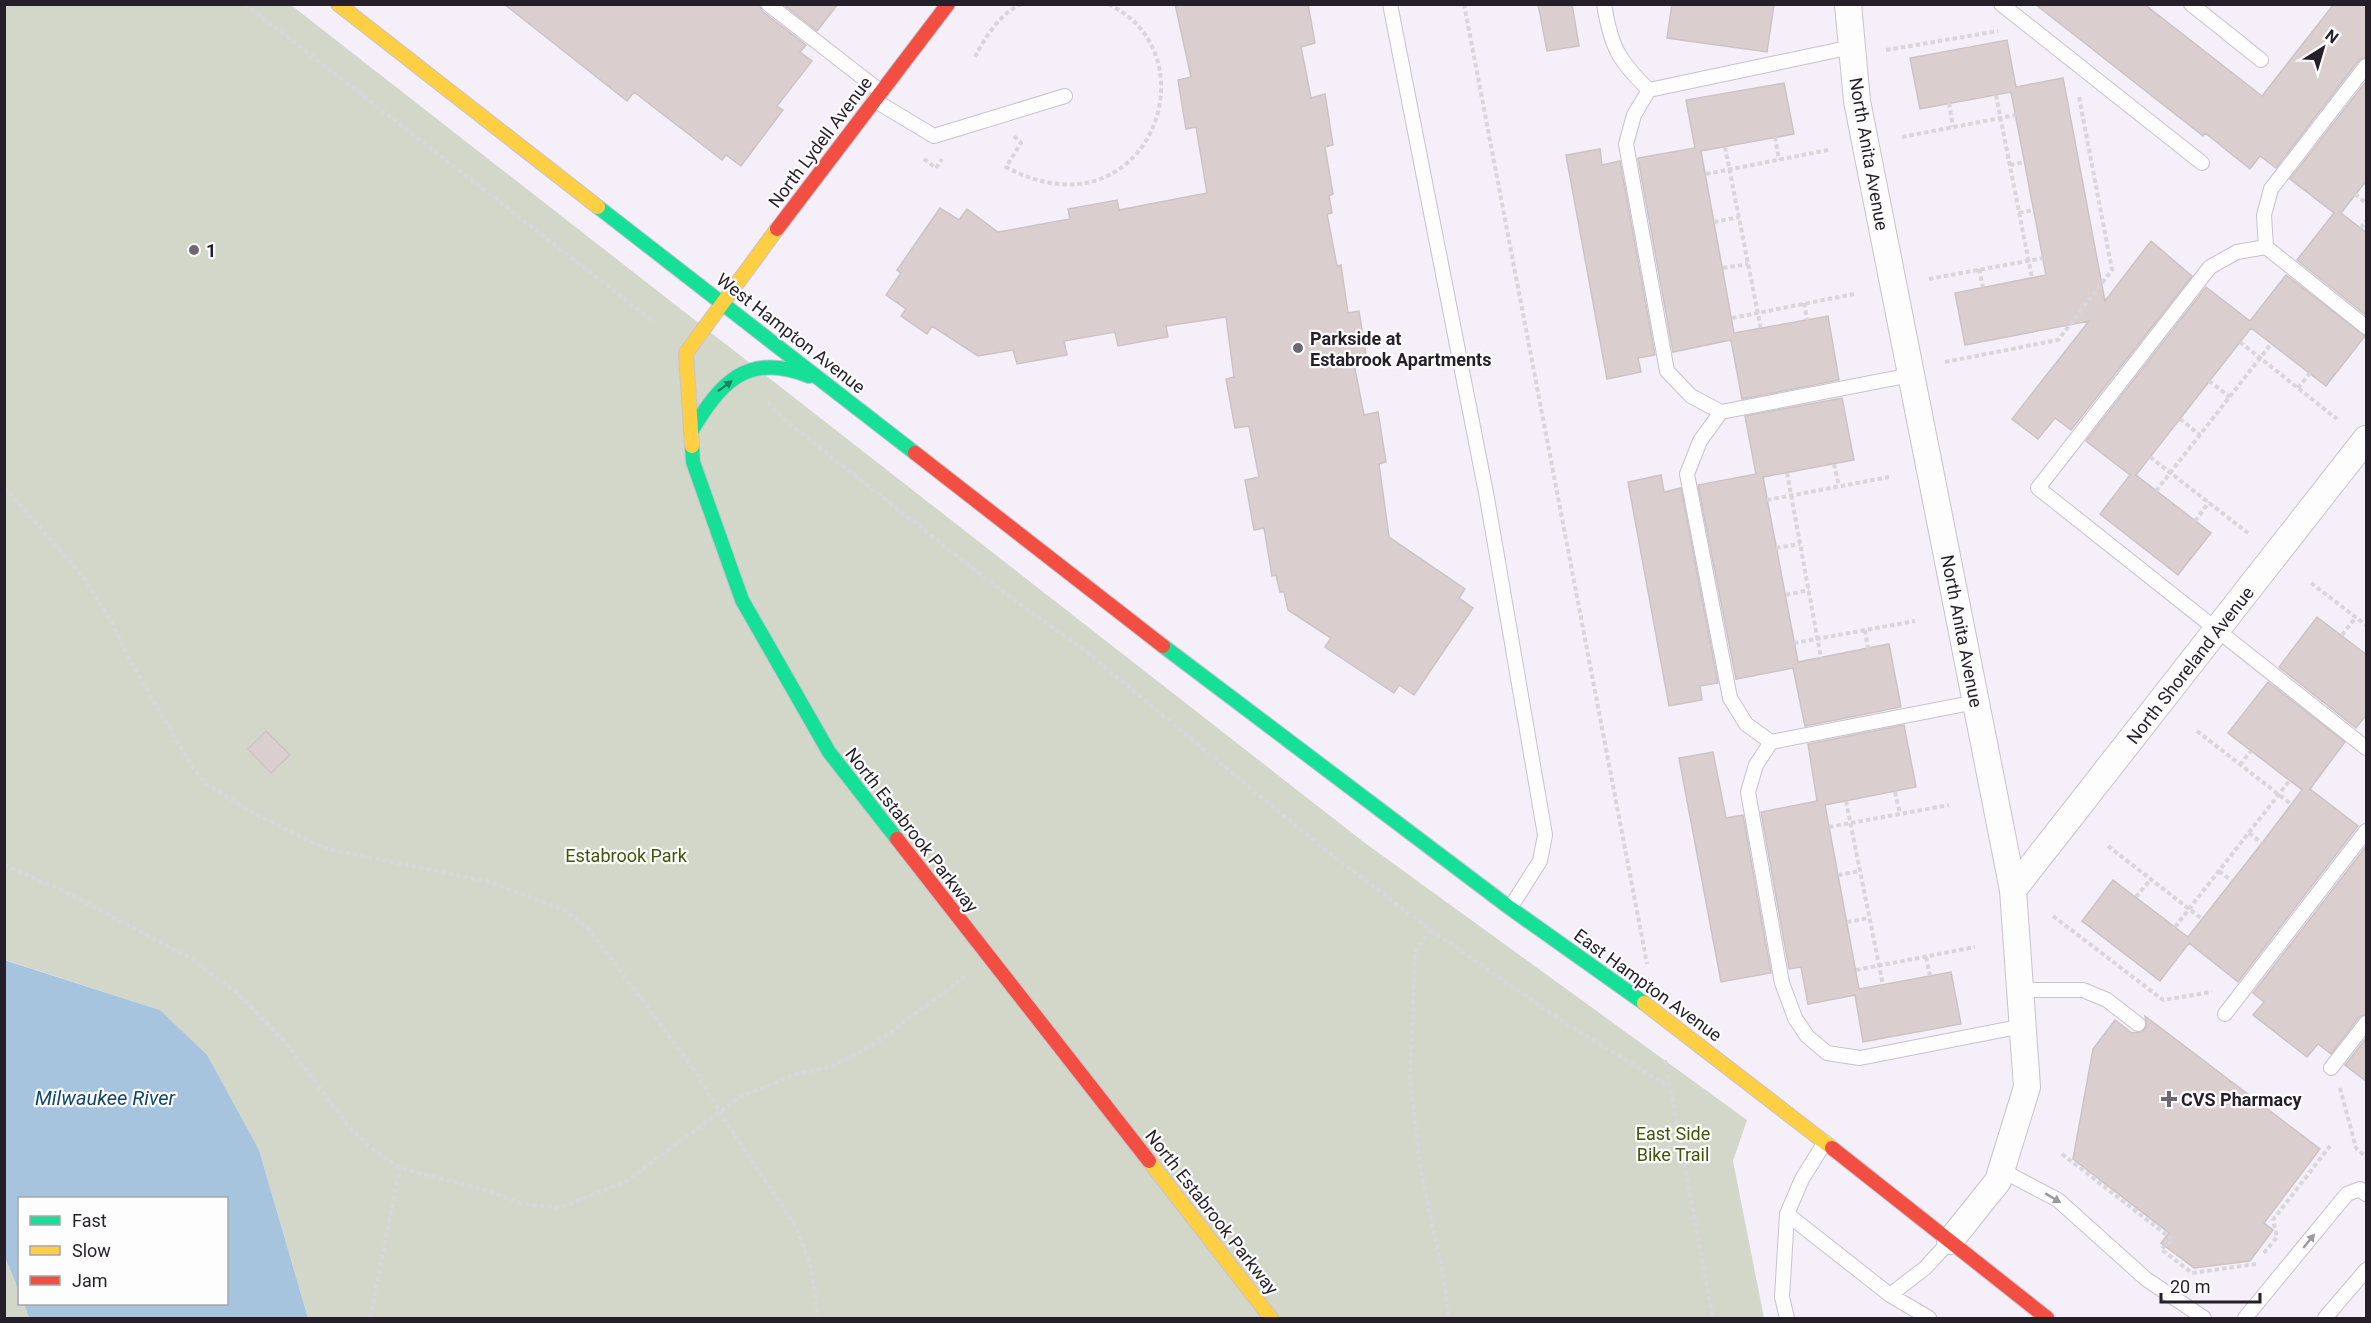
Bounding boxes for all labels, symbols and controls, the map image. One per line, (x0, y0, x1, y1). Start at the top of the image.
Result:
north arrow (2293, 18, 2353, 78)
text: N (2321, 25, 2342, 47)
street label: North Lydell Avenue (764, 72, 876, 212)
street label: North Anita Avenue (1845, 76, 1893, 232)
place label: 1 (206, 240, 216, 261)
marker: 1 (187, 243, 201, 257)
street label: West Hampton Avenue (713, 268, 869, 398)
place label: Parkside at Estabrook Apartments (1310, 328, 1491, 370)
marker: Parkside at Estabrook Apartments (1291, 341, 1305, 355)
one-way arrow (718, 380, 733, 392)
street label: North Anita Avenue (1937, 553, 1987, 709)
street label: North Shoreland Avenue (2122, 582, 2258, 748)
street label: North Estabrook Parkway (841, 743, 983, 917)
park label: Estabrook Park (565, 845, 688, 866)
street label: East Hampton Avenue (1570, 924, 1726, 1046)
water label: Milwaukee River (35, 1086, 176, 1110)
place label: CVS Pharmacy (2181, 1089, 2303, 1110)
marker: CVS Pharmacy (2162, 1092, 2176, 1106)
park label: East Side Bike Trail (1636, 1123, 1710, 1165)
street label: North Estabrook Parkway (1141, 1125, 1283, 1299)
one-way arrow (2045, 1192, 2061, 1203)
legend (18, 1197, 228, 1305)
text: Fast (72, 1210, 107, 1231)
one-way arrow (2302, 1233, 2314, 1248)
text: Slow (72, 1240, 111, 1261)
scale bar (2161, 1266, 2260, 1304)
text: Jam (72, 1270, 108, 1291)
text: 20 m (2170, 1276, 2210, 1297)

